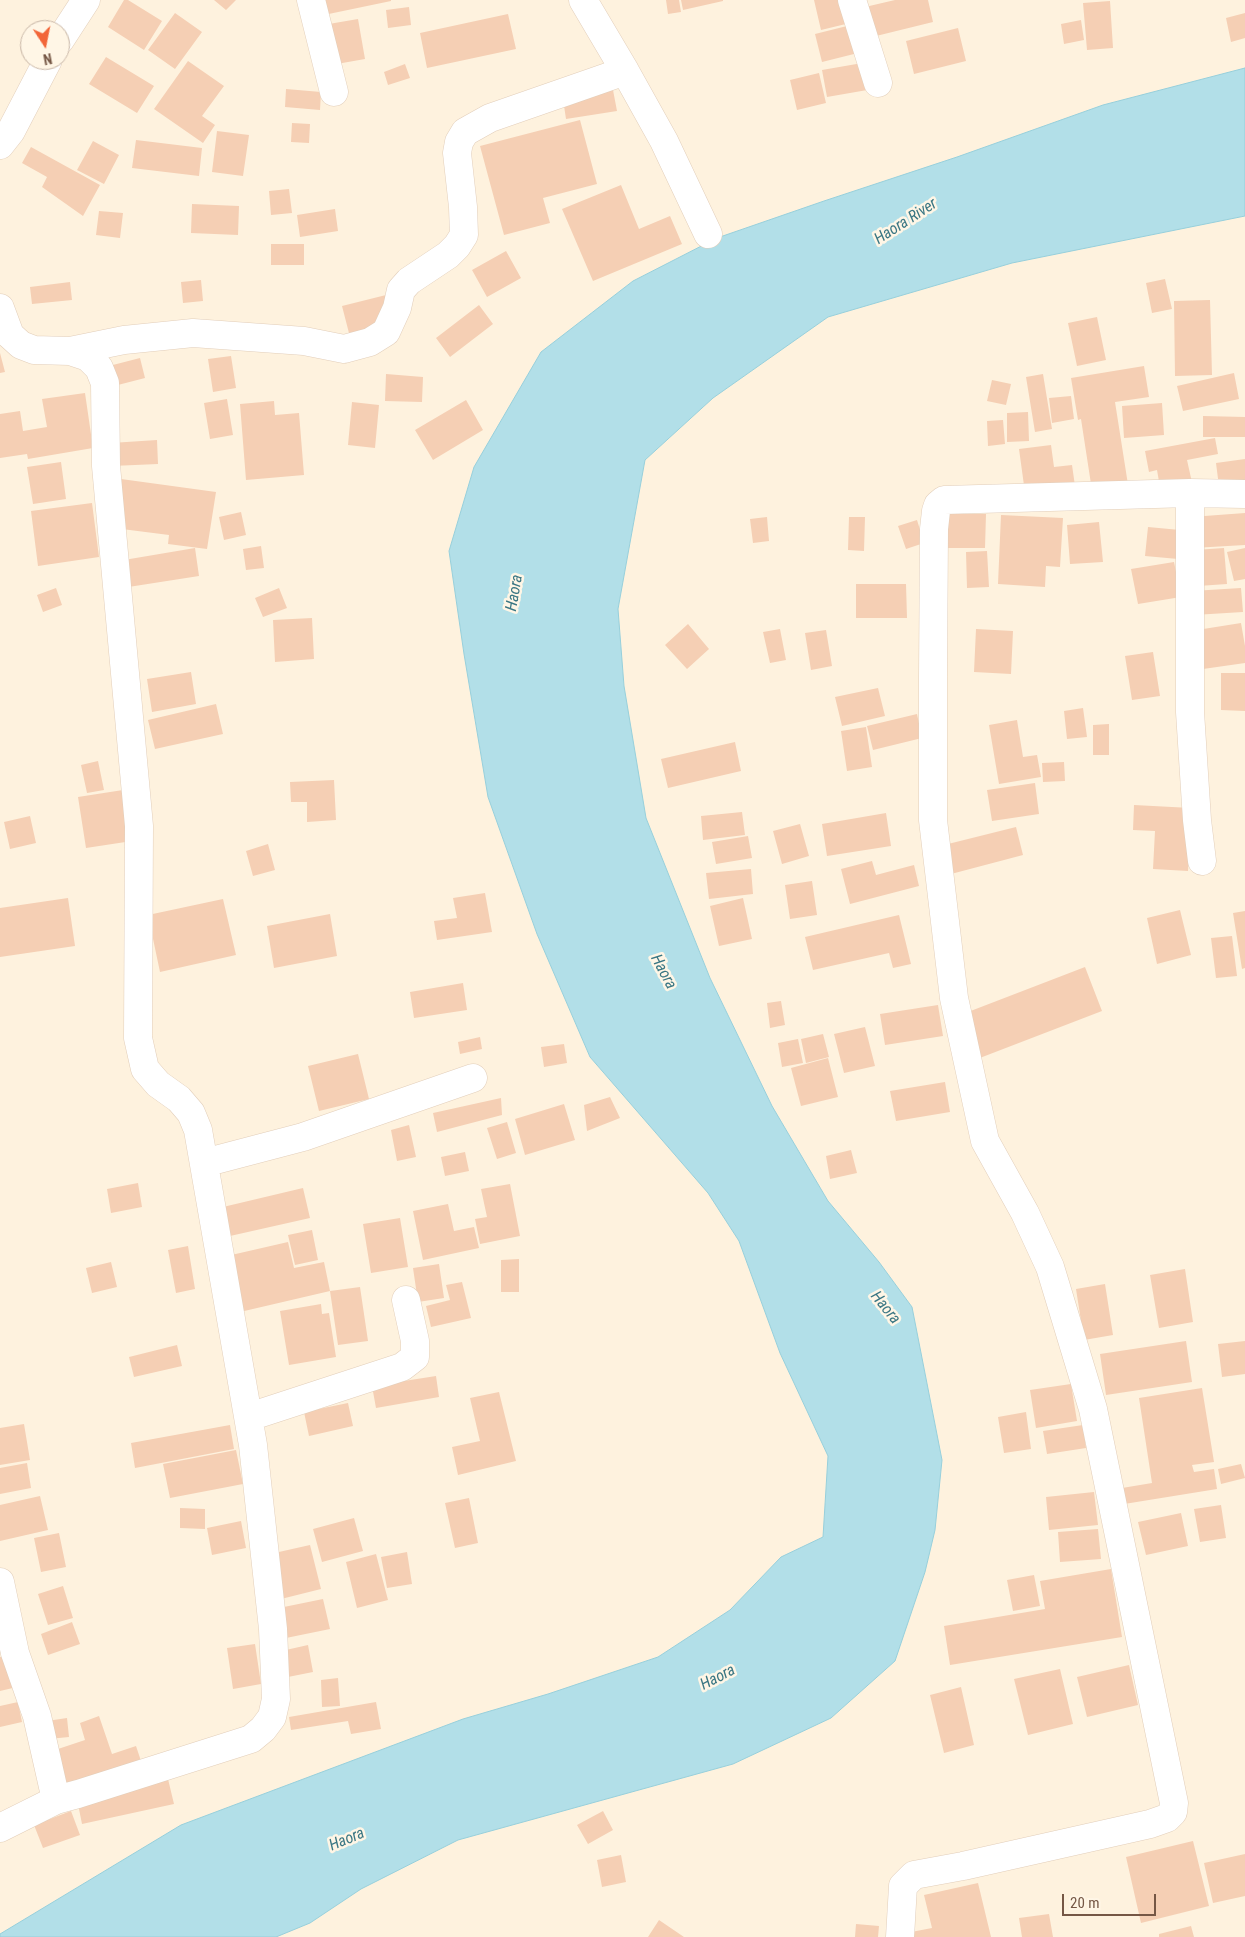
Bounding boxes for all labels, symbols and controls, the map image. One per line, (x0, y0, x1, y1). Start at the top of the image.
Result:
north arrow (20, 20, 70, 70)
text: N (42, 50, 53, 67)
water label: Haora River (871, 195, 941, 249)
water label: Haora (502, 573, 528, 613)
water label: Haora (646, 951, 680, 993)
water label: Haora (866, 1288, 904, 1328)
water label: Haora (697, 1661, 739, 1695)
water label: Haora (326, 1824, 368, 1856)
scale bar (1065, 1884, 1159, 1916)
text: 20 m (1070, 1894, 1100, 1912)

